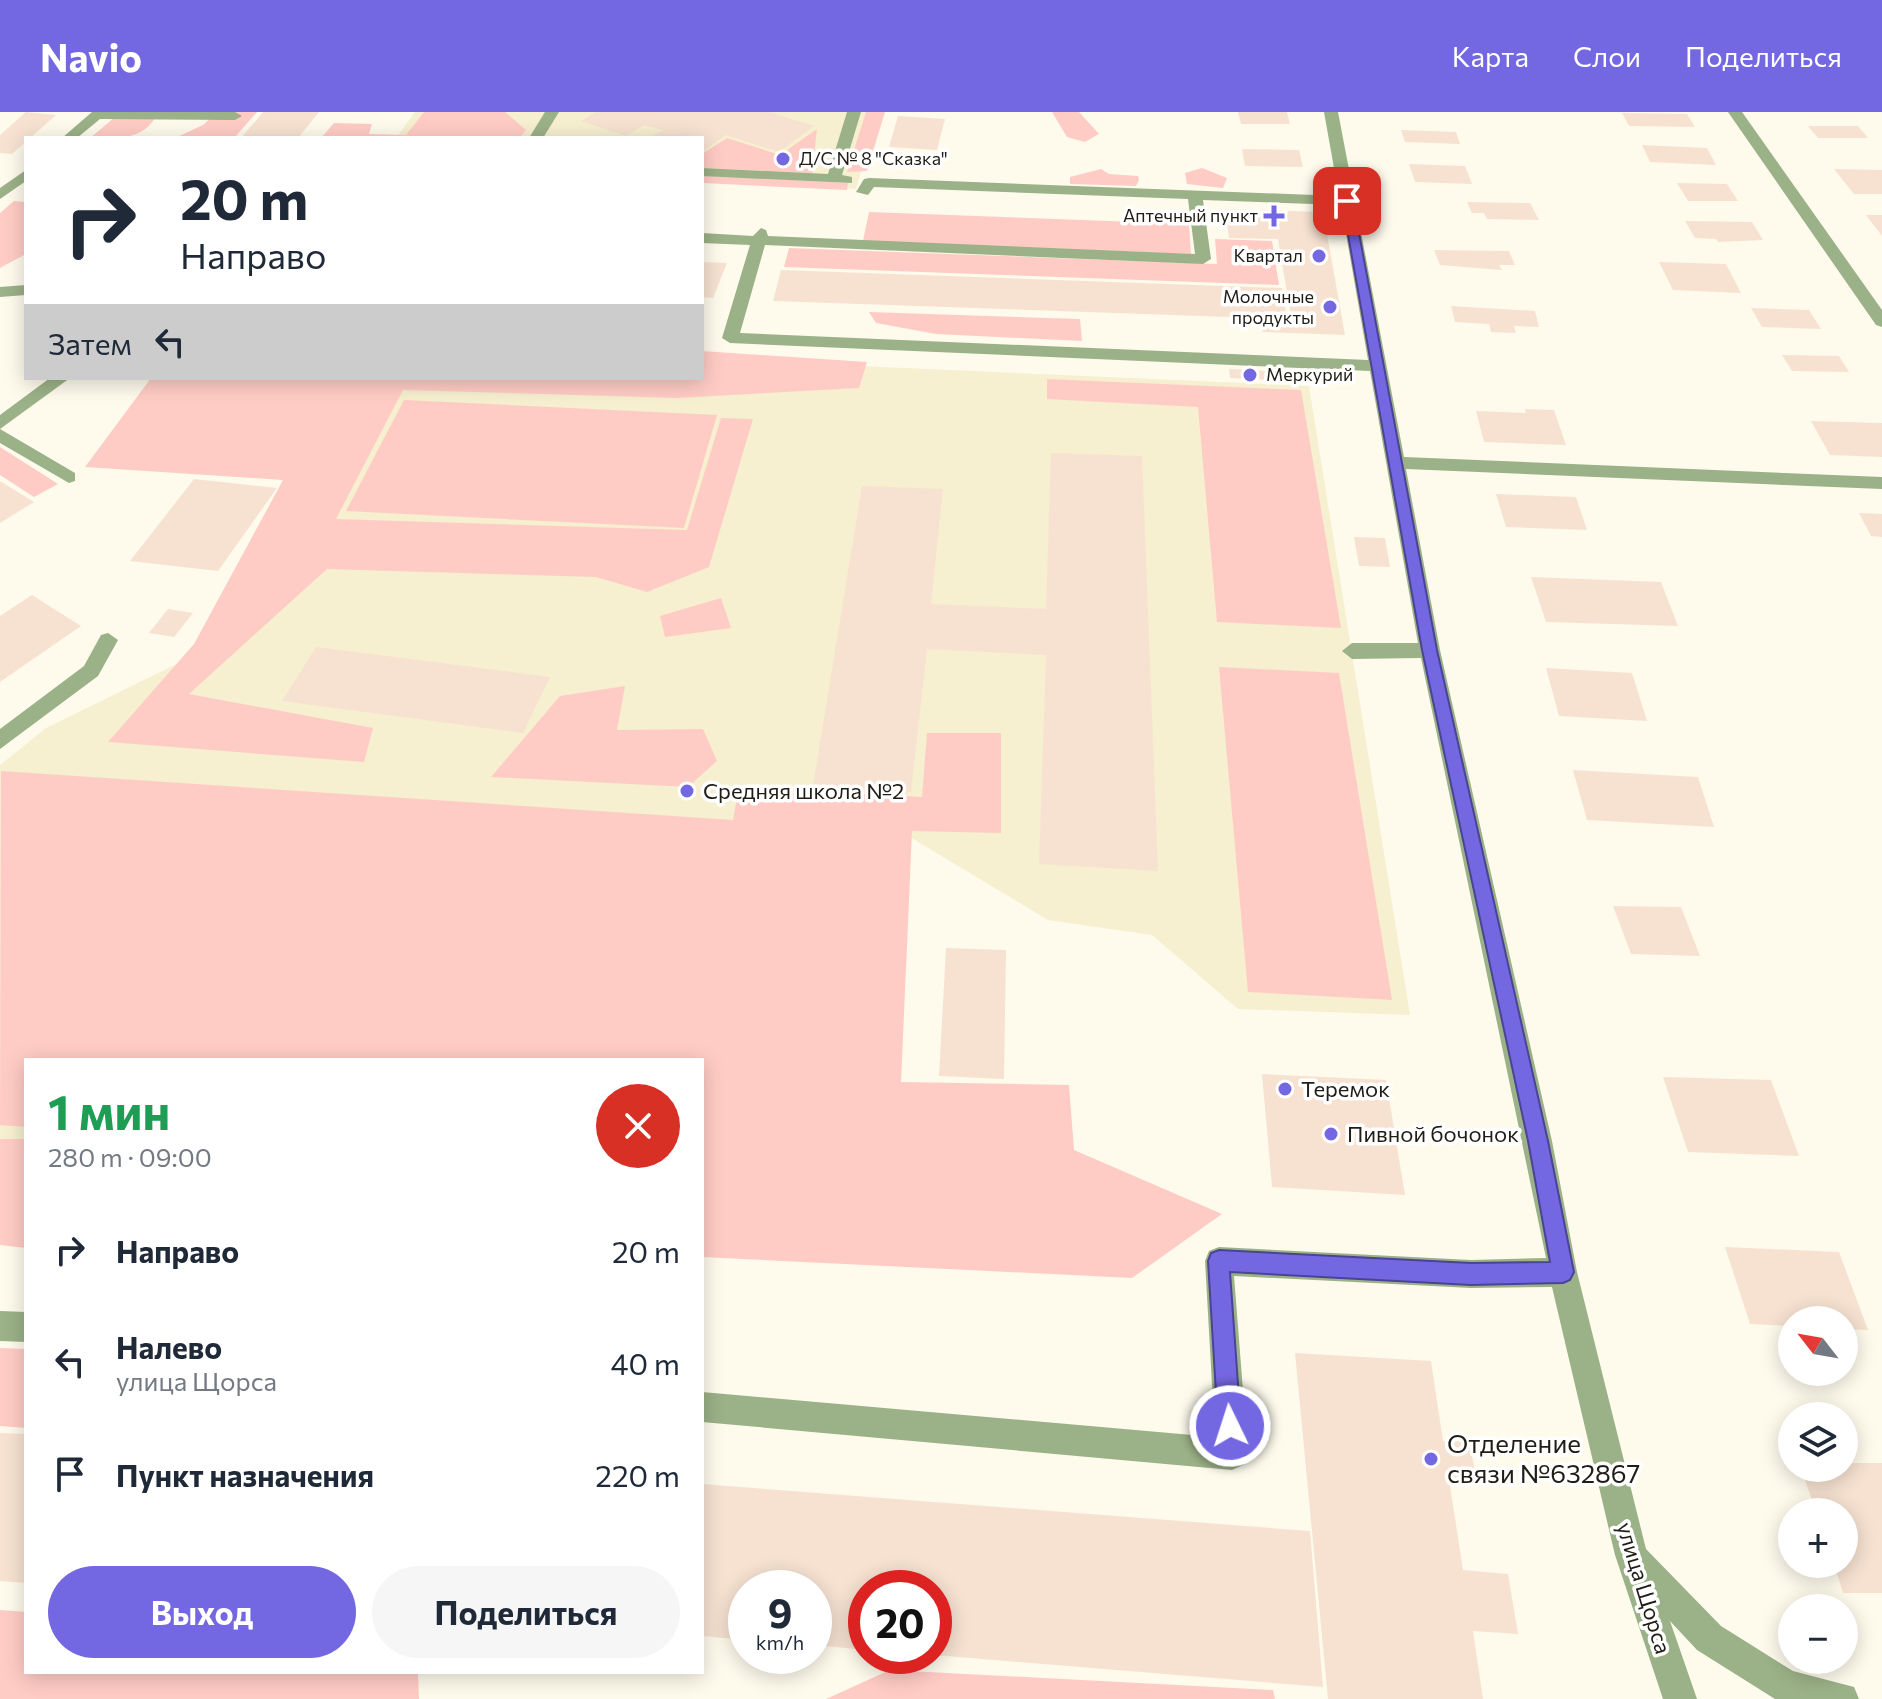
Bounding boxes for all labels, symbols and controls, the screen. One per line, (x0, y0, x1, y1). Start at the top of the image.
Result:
text: Navio (40, 33, 142, 80)
text: Карта (1452, 39, 1529, 73)
text: Слои (1573, 39, 1641, 73)
text: Поделиться (1685, 39, 1842, 73)
place label: Д/С № 8 "Сказка" (799, 147, 948, 169)
marker: Д/С № 8 "Сказка" (774, 150, 792, 168)
text: 20 m (180, 163, 308, 232)
pin (1313, 167, 1381, 235)
icon: right (48, 168, 152, 272)
icon: arrive (1325, 179, 1369, 223)
place label: Аптечный пункт (1123, 204, 1259, 226)
marker: Аптечный пункт (1265, 207, 1283, 225)
text: Направо (180, 232, 326, 276)
place label: Квартал (1233, 244, 1303, 266)
marker: Квартал (1310, 247, 1328, 265)
place label: Молочные продукты (1223, 285, 1314, 328)
marker: Молочные продукты (1321, 298, 1339, 316)
icon: left (148, 320, 192, 364)
text: Затем (48, 324, 132, 361)
place label: Меркурий (1266, 363, 1353, 385)
marker: Меркурий (1241, 366, 1259, 384)
place label: Средняя школа №2 (703, 777, 904, 804)
marker: Средняя школа №2 (678, 782, 696, 800)
place label: Теремок (1301, 1075, 1390, 1102)
marker: Теремок (1276, 1080, 1294, 1098)
text: 1 мин (48, 1081, 170, 1140)
button: close (596, 1084, 680, 1168)
place label: Пивной бочонок (1347, 1120, 1519, 1147)
marker: Пивной бочонок (1322, 1125, 1340, 1143)
text: 280 m · 09:00 (48, 1141, 212, 1172)
icon: right (48, 1228, 92, 1272)
text: Направо (116, 1232, 239, 1269)
text: 20 m (612, 1232, 680, 1269)
north arrow (1778, 1306, 1858, 1386)
map controls (1778, 1306, 1858, 1674)
text: Налево (116, 1328, 222, 1365)
icon: left (48, 1340, 92, 1384)
text: 40 m (611, 1344, 680, 1381)
text: улица Щорса (116, 1365, 277, 1396)
position arrow (1188, 1384, 1272, 1468)
button: layers (1778, 1402, 1858, 1482)
place label: Отделение связи №632867 (1447, 1427, 1640, 1488)
marker: Отделение связи №632867 (1422, 1450, 1440, 1468)
icon: arrive (48, 1452, 92, 1496)
text: Пункт назначения (116, 1456, 374, 1493)
text: 220 m (595, 1456, 680, 1493)
button: + (1778, 1498, 1858, 1578)
street label: улица Щорса (1612, 1519, 1677, 1657)
button: Выход (48, 1566, 356, 1658)
button: Поделиться (372, 1566, 680, 1658)
speed limit sign: 20 (848, 1570, 952, 1674)
text: 9 (768, 1587, 792, 1636)
button: − (1778, 1594, 1858, 1674)
text: km/h (756, 1630, 804, 1654)

